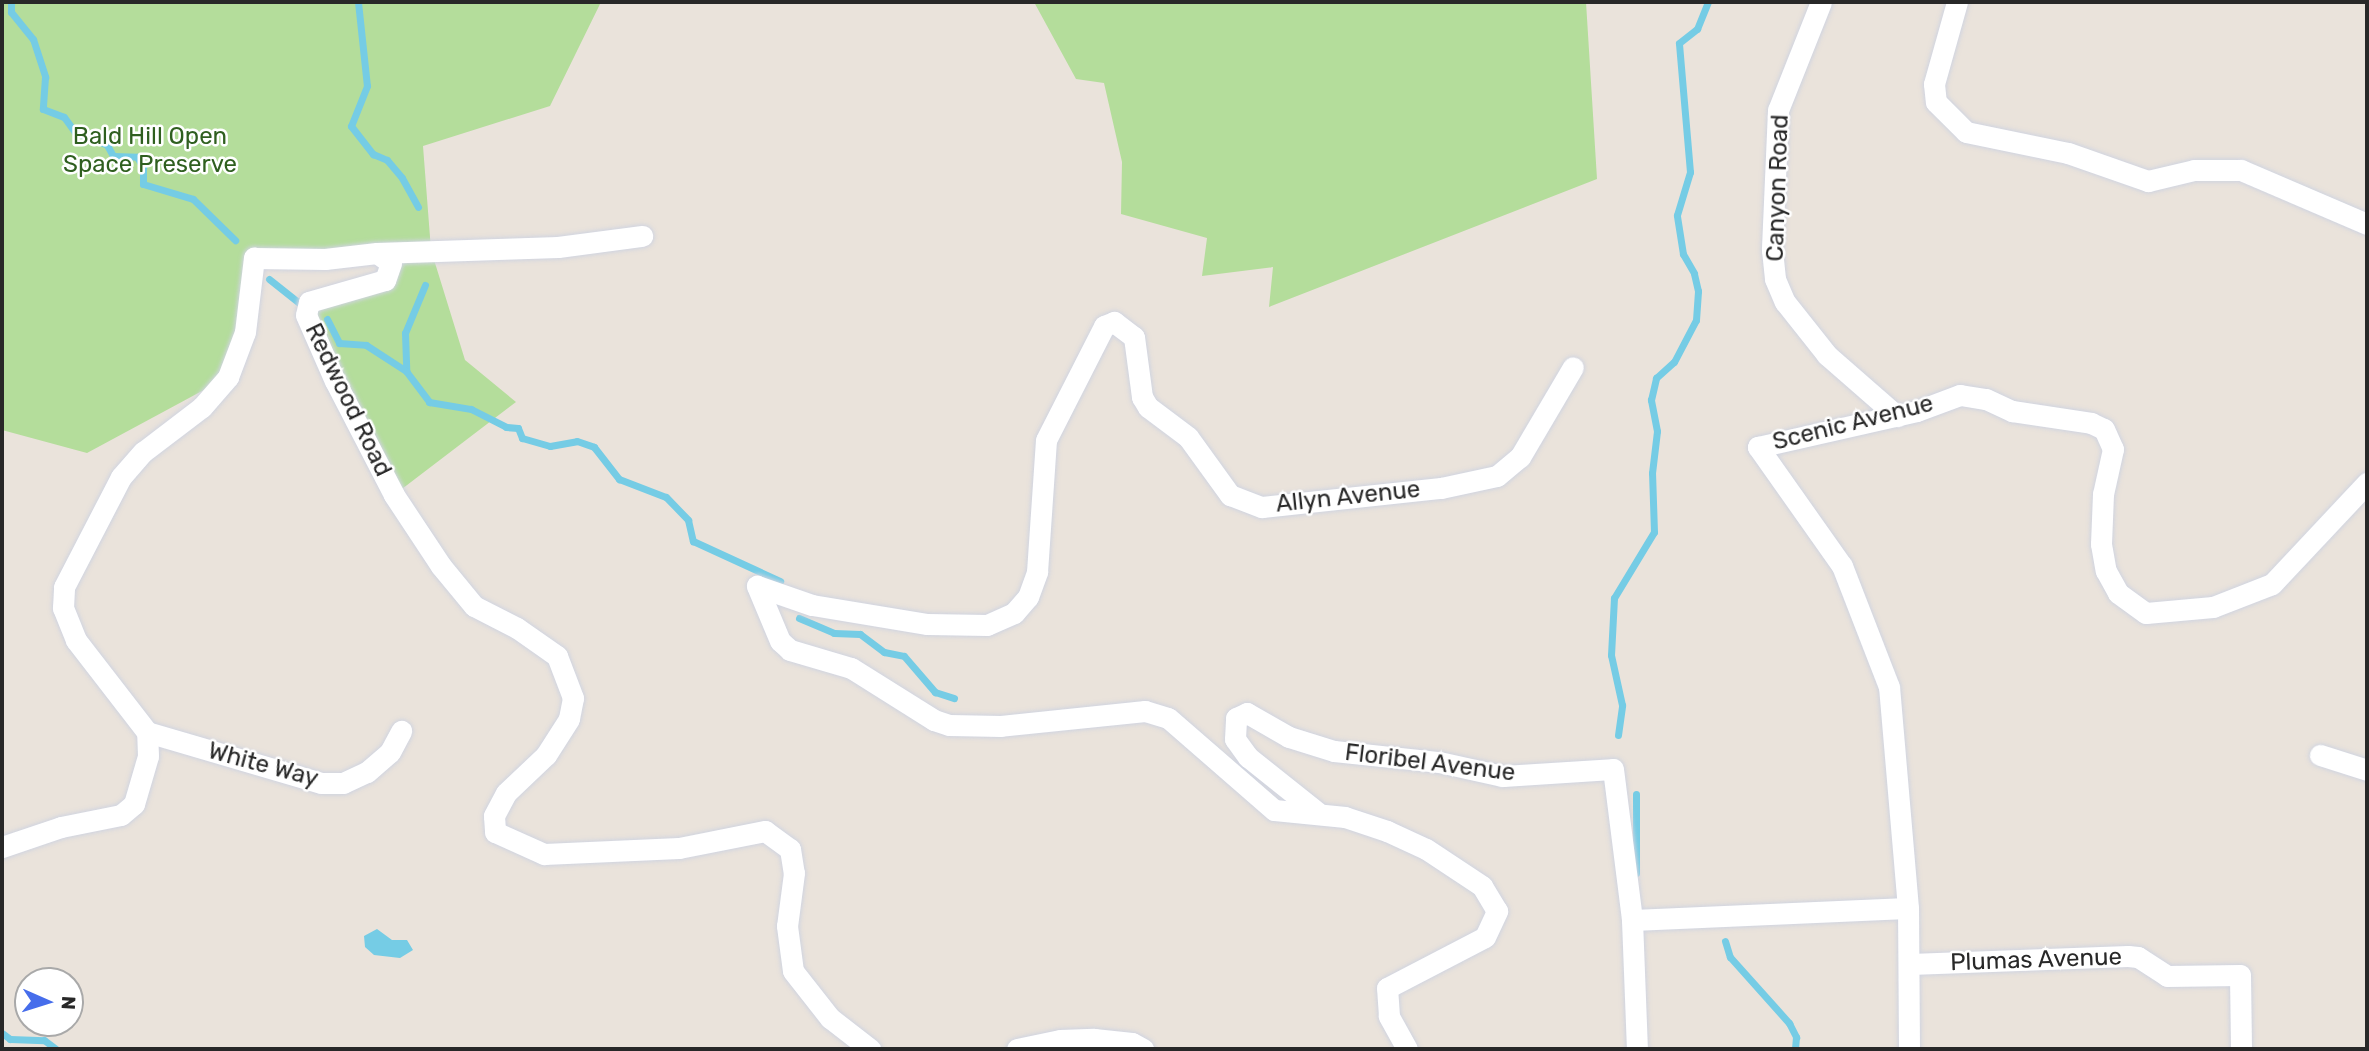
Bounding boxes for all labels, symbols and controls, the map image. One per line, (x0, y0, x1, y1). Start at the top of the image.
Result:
street label: Canyon Road (1761, 114, 1795, 262)
park label: Bald Hill Open Space Preserve (63, 123, 237, 179)
street label: Redwood Road (298, 319, 398, 481)
street label: Scenic Avenue (1769, 389, 1937, 457)
street label: Allyn Avenue (1274, 475, 1422, 519)
street label: White Way (205, 736, 321, 794)
street label: Floribel Avenue (1343, 738, 1517, 788)
street label: Plumas Avenue (1949, 943, 2123, 977)
north arrow (14, 967, 84, 1037)
text: N (57, 996, 80, 1010)

